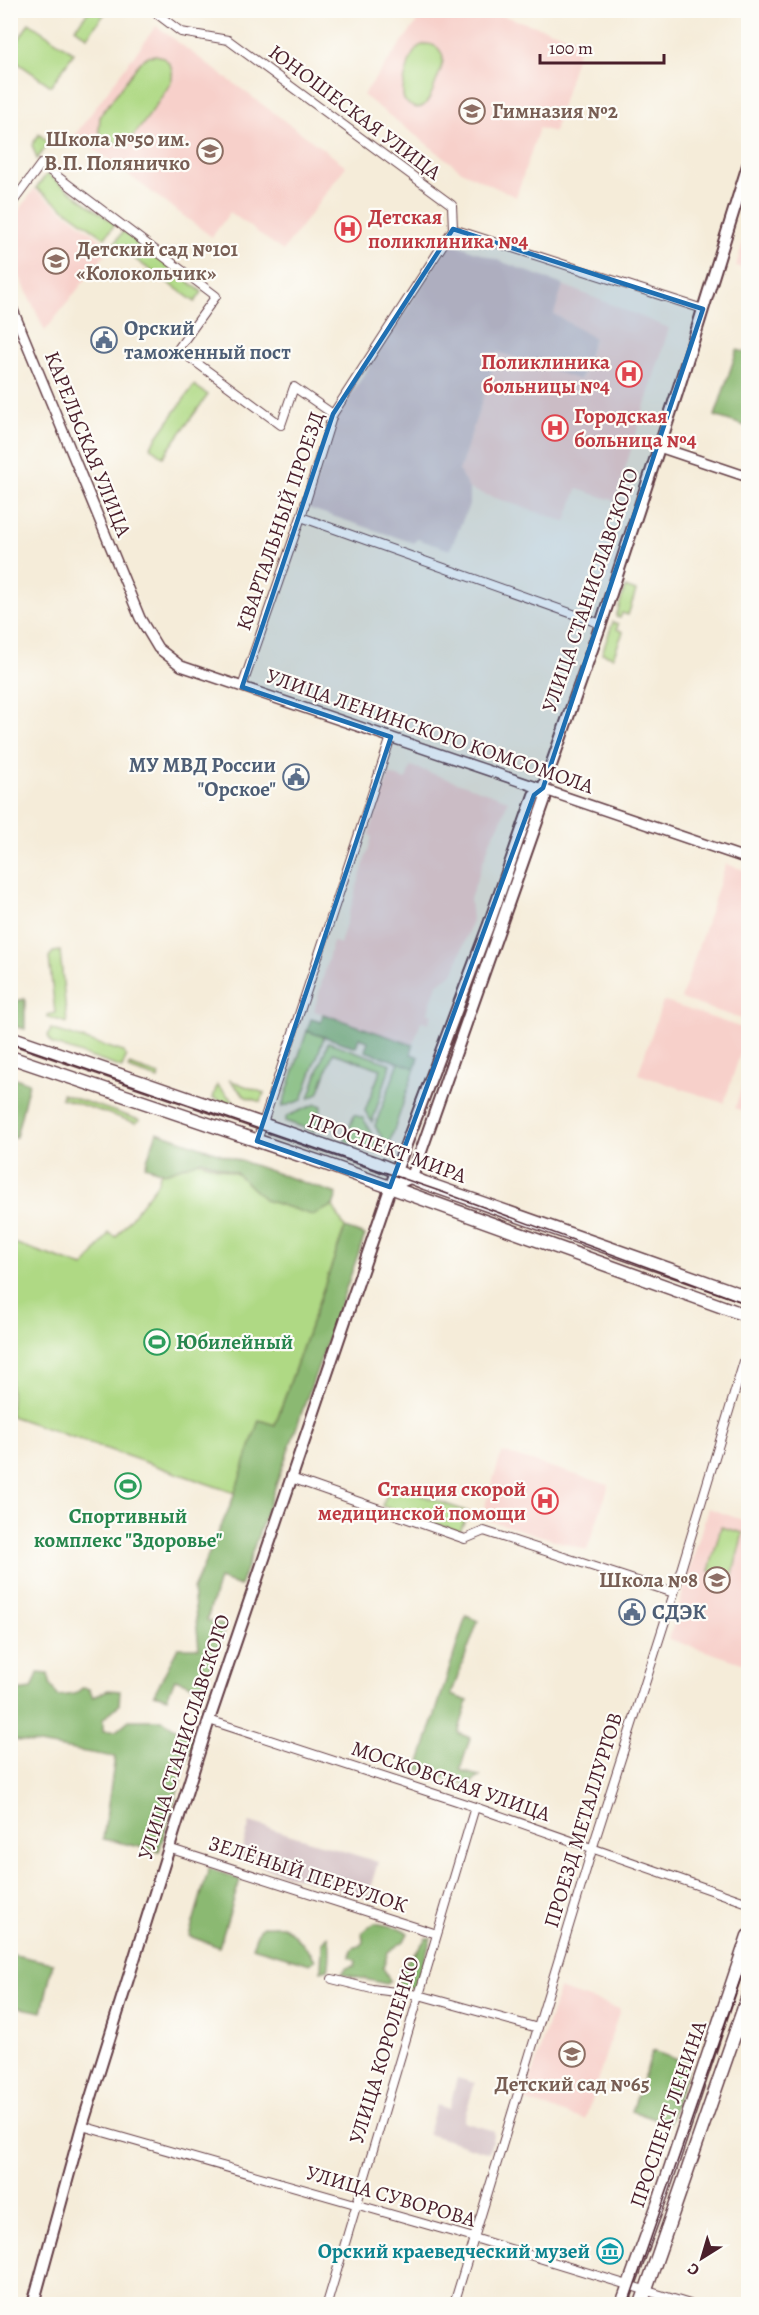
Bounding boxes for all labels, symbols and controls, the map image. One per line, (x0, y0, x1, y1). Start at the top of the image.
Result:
scale bar (540, 27, 664, 65)
text: 100 m (549, 36, 593, 60)
street label: ЮНОШЕСКАЯ УЛИЦА (263, 38, 448, 187)
school or university icon: Гимназия №2 (457, 96, 487, 126)
place label: Гимназия №2 (492, 97, 618, 125)
place label: Школа №50 им. В.П. Поляничко (44, 125, 190, 177)
school or university icon: Школа №50 им. В.П. Поляничко (195, 136, 225, 166)
place label: Детская поликлиника №4 (368, 203, 528, 255)
hospital icon: Детская поликлиника №4 (333, 214, 363, 244)
place label: Детский сад №101 «Колокольчик» (76, 235, 239, 287)
school or university icon: Детский сад №101 «Колокольчик» (41, 246, 71, 276)
place label: Орский таможенный пост (124, 314, 291, 366)
public building icon: Орский таможенный пост (89, 325, 119, 355)
street label: КАРЕЛЬСКАЯ УЛИЦА (38, 347, 138, 542)
place label: Поликлиника больницы №4 (481, 348, 610, 400)
hospital icon: Поликлиника больницы №4 (614, 359, 644, 389)
place label: Городская больница №4 (574, 402, 697, 454)
street label: КВАРТАЛЬНЫЙ ПРОЕЗД (229, 408, 331, 634)
hospital icon: Городская больница №4 (540, 413, 570, 443)
street label: УЛИЦА СТАНИСЛАВСКОГО (535, 464, 645, 716)
street label: УЛИЦА ЛЕНИНСКОГО КОМСОМОЛА (263, 662, 598, 801)
place label: МУ МВД России "Орское" (129, 751, 276, 803)
public building icon: МУ МВД России "Орское" (281, 762, 311, 792)
street label: ПРОСПЕКТ МИРА (304, 1106, 471, 1190)
sports icon: Юбилейный (142, 1327, 172, 1357)
place label: Юбилейный (176, 1328, 293, 1356)
sports icon: Спортивный комплекс "Здоровье" (113, 1471, 143, 1501)
place label: Станция скорой медицинской помощи (318, 1475, 526, 1527)
hospital icon: Станция скорой медицинской помощи (530, 1486, 560, 1516)
place label: Спортивный комплекс "Здоровье" (34, 1502, 223, 1554)
school or university icon: Школа №8 (702, 1565, 732, 1595)
place label: Школа №8 (599, 1566, 698, 1594)
public building icon: СДЭК (617, 1597, 647, 1627)
place label: СДЭК (652, 1598, 706, 1626)
street label: УЛИЦА СТАНИСЛАВСКОГО (131, 1611, 237, 1863)
street label: ПРОЕЗД МЕТАЛЛУРГОВ (537, 1709, 629, 1931)
street label: МОСКОВСКАЯ УЛИЦА (348, 1734, 555, 1828)
street label: ЗЕЛЁНЫЙ ПЕРЕУЛОК (205, 1829, 411, 1920)
street label: УЛИЦА КОРОЛЕНКО (342, 1953, 426, 2147)
street label: ПРОСПЕКТ ЛЕНИНА (623, 2016, 713, 2211)
school or university icon: Детский сад №65 (557, 2039, 587, 2069)
place label: Детский сад №65 (494, 2070, 650, 2098)
street label: УЛИЦА СУВОРОВА (303, 2158, 480, 2234)
north arrow (672, 2228, 732, 2288)
museum icon: Орский краеведческий музей (595, 2236, 625, 2266)
place label: Орский краеведческий музей (318, 2237, 590, 2265)
text: С (683, 2257, 704, 2281)

